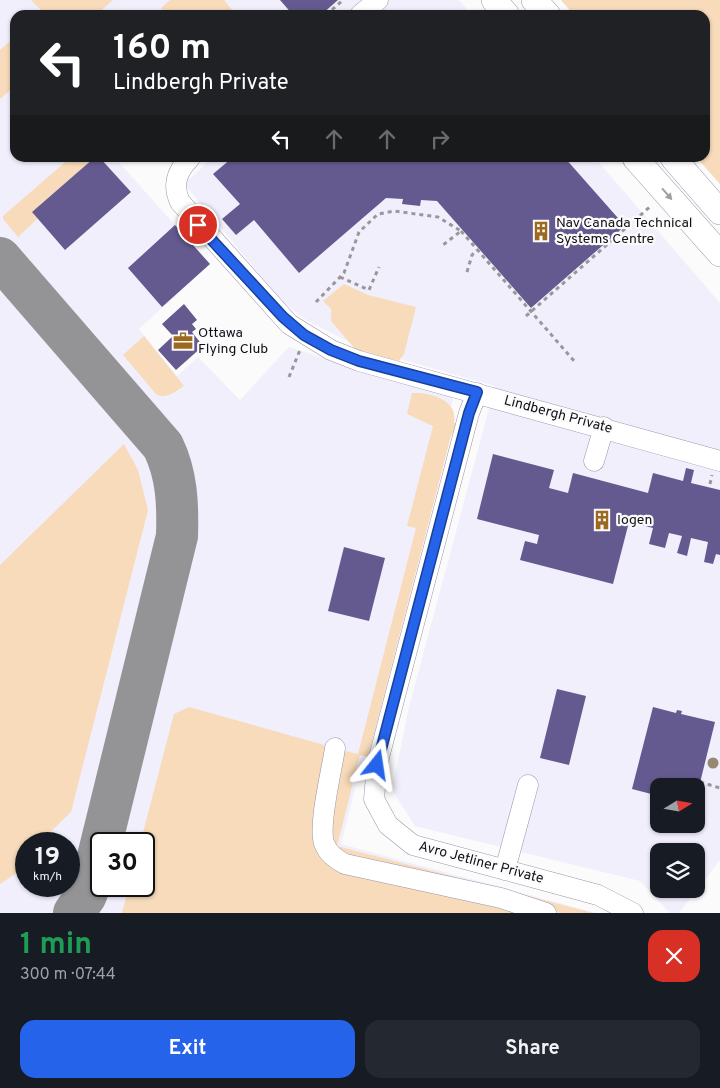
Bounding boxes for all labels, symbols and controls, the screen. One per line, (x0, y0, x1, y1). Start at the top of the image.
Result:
text: 160 m (113, 27, 211, 71)
icon: left (30, 30, 95, 95)
text: Lindbergh Private (113, 70, 289, 97)
icon: left (267, 125, 295, 153)
icon: ahead (320, 125, 348, 153)
icon: ahead (373, 125, 401, 153)
icon: right (426, 125, 454, 153)
one-way arrow (661, 187, 673, 199)
pin (177, 204, 219, 246)
icon: arrive (184, 211, 212, 239)
place label: Nav Canada Technical Systems Centre (556, 215, 692, 248)
building icon: Nav Canada Technical Systems Centre (530, 220, 552, 242)
place label: Ottawa Flying Club (198, 325, 268, 358)
office icon: Ottawa Flying Club (172, 330, 194, 352)
street label: Lindbergh Private (502, 392, 614, 438)
building icon: Iogen (591, 509, 613, 531)
place label: Iogen (617, 512, 652, 529)
position arrow (350, 738, 402, 790)
north arrow (650, 778, 705, 832)
map controls (650, 778, 705, 898)
speed limit sign: 30 (90, 832, 155, 897)
street label: Avro Jetliner Private (417, 838, 545, 888)
text: 19 (35, 842, 60, 874)
button: layers (650, 843, 705, 898)
text: km/h (33, 869, 62, 885)
text: 1 min (20, 927, 92, 964)
button: close (648, 930, 700, 982)
text: 300 m · 07:44 (20, 965, 116, 985)
button: Exit (20, 1020, 355, 1078)
button: Share (365, 1020, 700, 1078)

